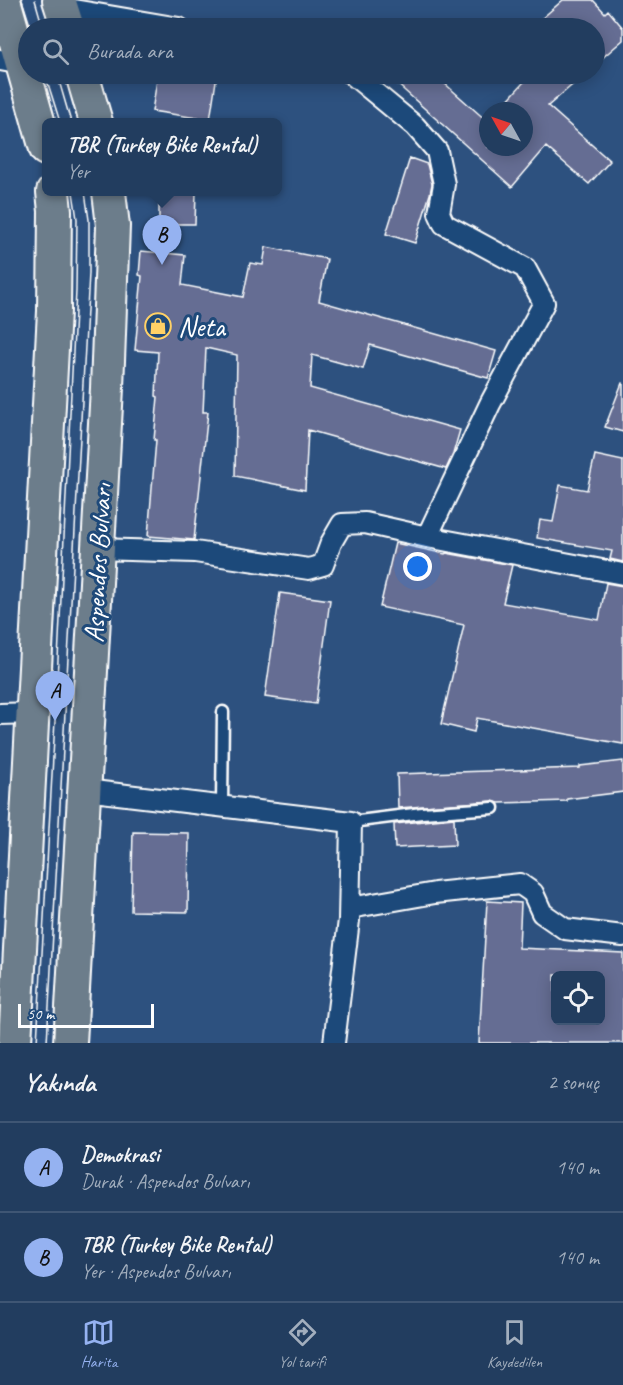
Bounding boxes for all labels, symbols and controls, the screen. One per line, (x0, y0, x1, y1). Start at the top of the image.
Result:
search box (18, 18, 605, 84)
icon: search (39, 35, 72, 68)
text: Burada ara (87, 37, 173, 65)
north arrow (479, 102, 533, 156)
popup (42, 118, 282, 196)
text: TBR (Turkey Bike Rental) (67, 131, 257, 159)
text: Yer (67, 159, 89, 184)
pin: B (142, 216, 182, 265)
place label: Neta (178, 309, 226, 344)
shop icon: Neta (143, 311, 173, 341)
street label: Aspendos Bulvarı (76, 481, 119, 643)
your location (403, 552, 432, 581)
pin: A (36, 672, 74, 721)
map controls (551, 971, 605, 1025)
button: locate (551, 971, 605, 1025)
scale bar (18, 1001, 154, 1028)
text: 50 m (27, 1004, 54, 1024)
text: Yakında (24, 1066, 95, 1099)
text: 2 sonuç (548, 1070, 599, 1095)
text: Demokrasi (81, 1141, 159, 1169)
text: A (38, 1155, 49, 1180)
text: 140 m (556, 1155, 599, 1180)
text: Durak · Aspendos Bulvarı (81, 1169, 249, 1194)
text: TBR (Turkey Bike Rental) (81, 1231, 271, 1259)
text: B (38, 1245, 49, 1270)
text: 140 m (556, 1245, 599, 1270)
text: Yer · Aspendos Bulvarı (81, 1259, 231, 1284)
tab: Harita (81, 1316, 117, 1372)
tab: Yol tarifi (279, 1316, 326, 1372)
tab: Kaydedilen (487, 1316, 542, 1372)

